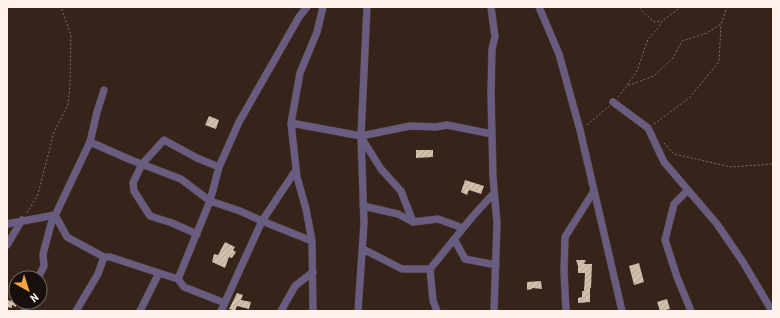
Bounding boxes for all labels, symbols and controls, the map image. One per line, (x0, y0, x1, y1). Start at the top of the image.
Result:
north arrow (8, 270, 48, 310)
text: N (27, 290, 41, 305)

